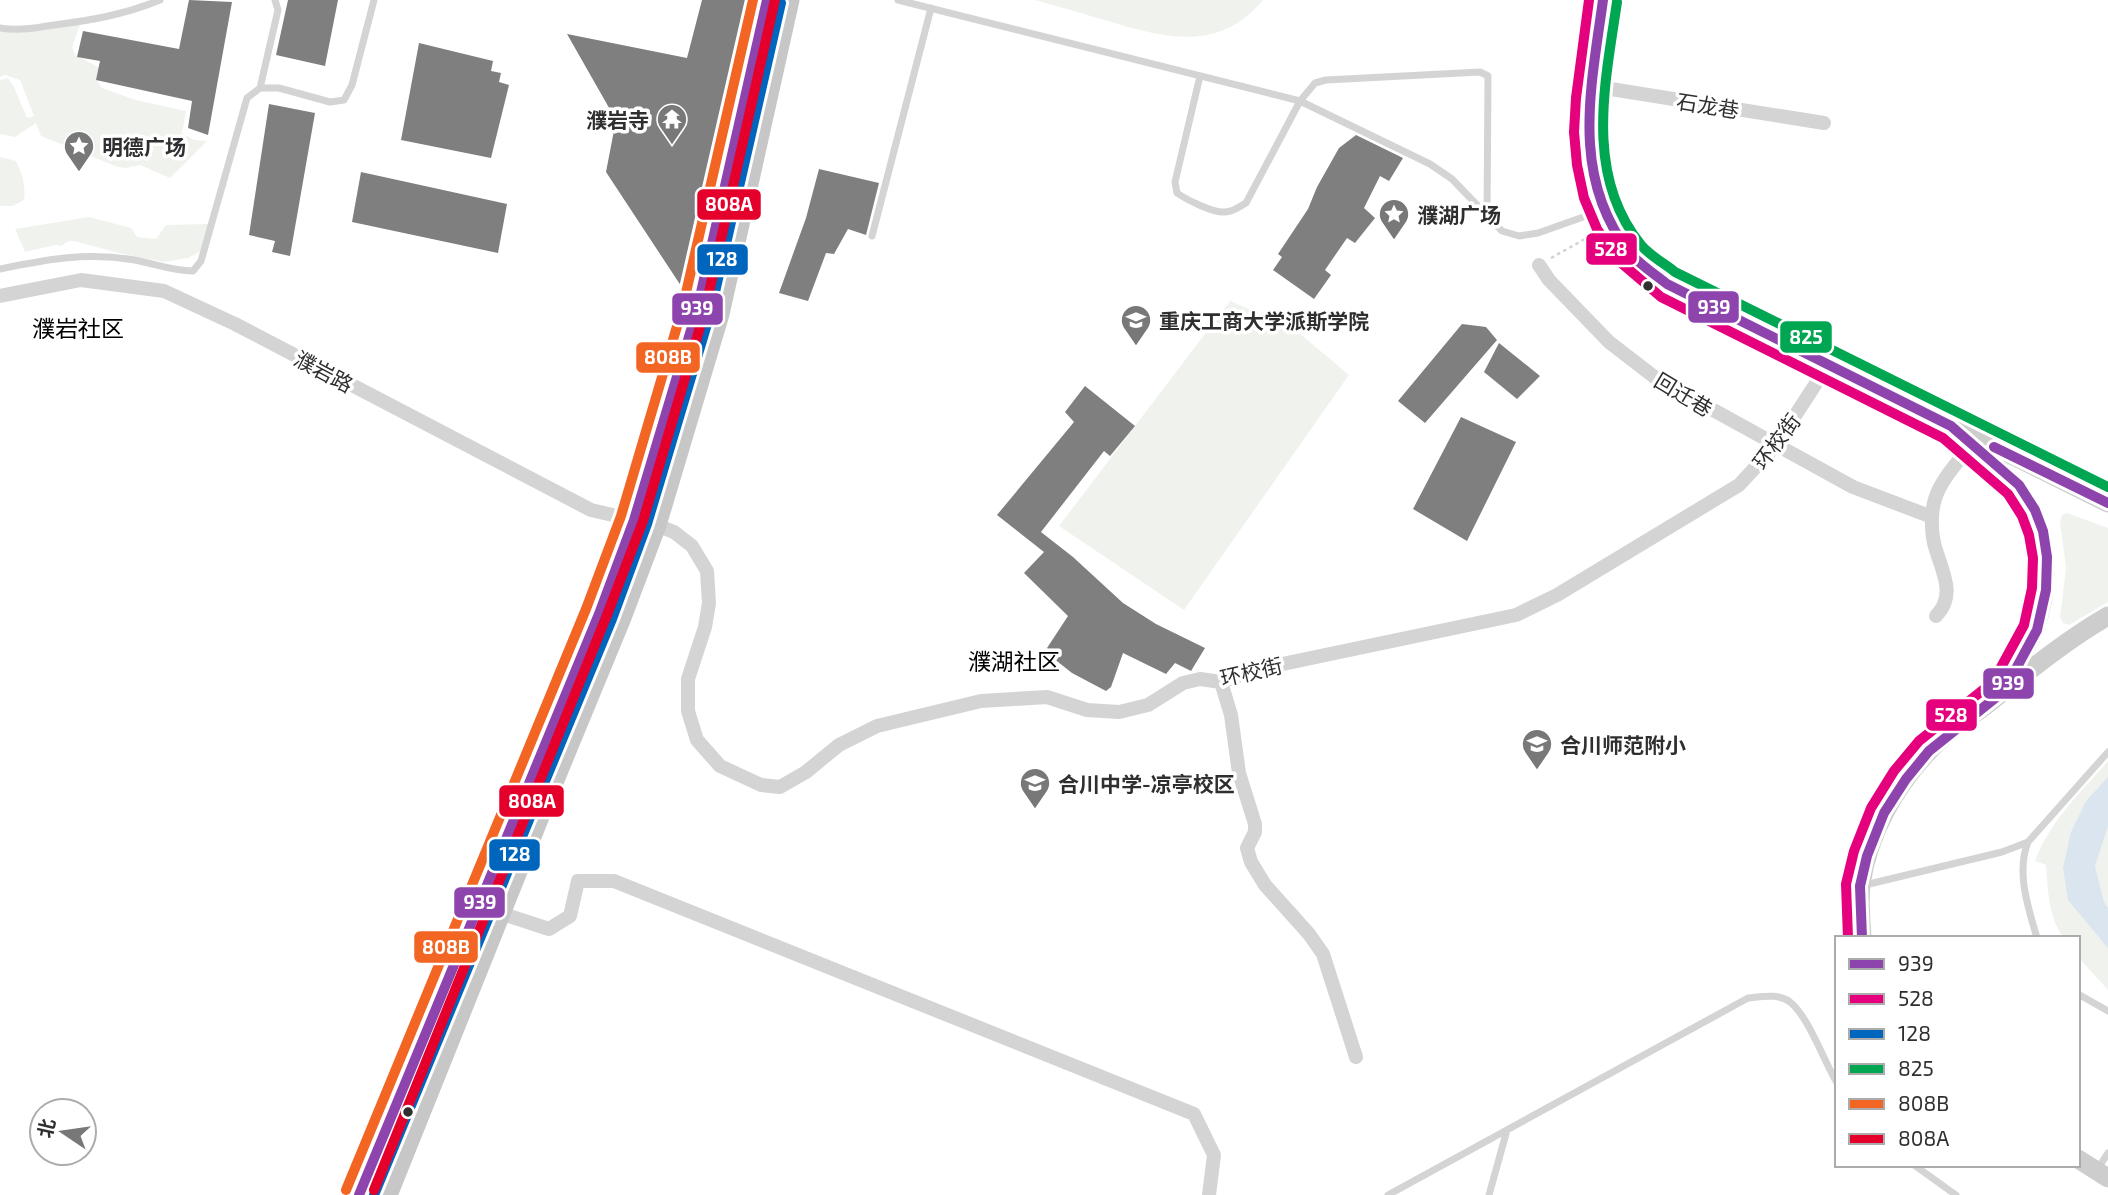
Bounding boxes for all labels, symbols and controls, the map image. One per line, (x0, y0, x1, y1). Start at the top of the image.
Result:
street label: 石龙巷 (1675, 88, 1741, 122)
temple icon: 濮岩寺 (655, 102, 689, 146)
place label: 濮岩寺 (586, 107, 649, 132)
place icon: 明德广场 (62, 129, 96, 173)
place label: 明德广场 (102, 134, 186, 159)
line badge: 808A (696, 188, 762, 221)
text: 808A (705, 192, 754, 215)
place icon: 濮湖广场 (1377, 197, 1411, 241)
place label: 濮湖广场 (1417, 202, 1501, 227)
line badge: 528 (1585, 232, 1638, 266)
text: 528 (1594, 237, 1628, 260)
line badge: 128 (696, 243, 749, 276)
text: 128 (706, 247, 738, 270)
unlabelled marker (1641, 279, 1655, 293)
line badge: 939 (1687, 290, 1740, 324)
line badge: 939 (671, 292, 724, 326)
text: 939 (1697, 295, 1731, 318)
text: 939 (680, 296, 714, 319)
school or university icon: 重庆工商大学派斯学院 (1119, 303, 1153, 347)
place label: 重庆工商大学派斯学院 (1159, 308, 1369, 333)
district label: 濮岩社区 (32, 314, 124, 342)
line badge: 825 (1779, 320, 1833, 354)
text: 825 (1789, 325, 1823, 348)
line badge: 808B (635, 341, 701, 374)
street label: 濮岩路 (290, 345, 358, 397)
text: 808B (644, 345, 692, 368)
street label: 回迁巷 (1651, 367, 1717, 421)
street label: 环校街 (1747, 408, 1805, 474)
district label: 濮湖社区 (968, 647, 1060, 675)
street label: 环校街 (1217, 652, 1285, 690)
line badge: 939 (1982, 667, 2035, 700)
text: 939 (1991, 671, 2025, 694)
line badge: 528 (1925, 698, 1978, 732)
text: 528 (1934, 703, 1968, 726)
school or university icon: 合川师范附小 (1520, 727, 1554, 771)
place label: 合川师范附小 (1560, 732, 1686, 757)
school or university icon: 合川中学-凉亭校区 (1018, 766, 1052, 810)
place label: 合川中学-凉亭校区 (1058, 771, 1235, 796)
line badge: 808A (498, 784, 565, 818)
text: 808A (508, 789, 557, 812)
line badge: 128 (488, 838, 541, 872)
text: 128 (499, 842, 531, 865)
line badge: 939 (453, 886, 506, 919)
text: 939 (463, 890, 497, 913)
line badge: 808B (413, 930, 479, 964)
text: 808B (422, 935, 470, 958)
legend (1835, 936, 2080, 1167)
text: 939 (1898, 950, 1934, 975)
text: 528 (1898, 985, 1934, 1010)
text: 128 (1898, 1020, 1931, 1045)
text: 825 (1898, 1055, 1934, 1080)
text: 808B (1898, 1090, 1949, 1115)
north arrow (28, 1097, 98, 1167)
unlabelled marker (401, 1105, 415, 1119)
text: 北 (33, 1116, 59, 1140)
text: 808A (1898, 1125, 1949, 1150)

